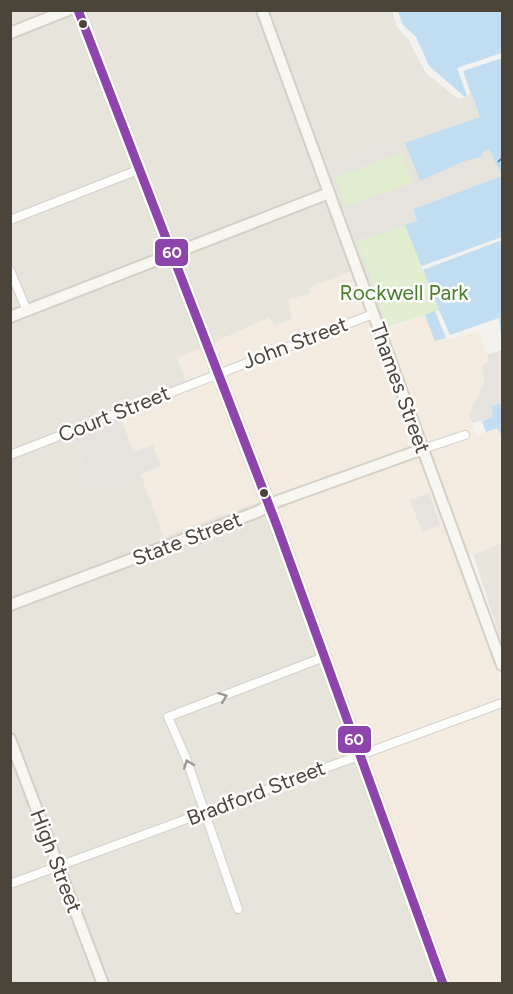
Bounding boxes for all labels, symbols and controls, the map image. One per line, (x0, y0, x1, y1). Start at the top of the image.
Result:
unlabelled marker (77, 18, 89, 30)
line badge: 60 (154, 238, 189, 267)
text: 60 (162, 243, 182, 262)
park label: Rockwell Park (340, 280, 469, 305)
street label: John Street (239, 311, 351, 374)
street label: Thames Street (365, 319, 436, 457)
street label: Court Street (54, 380, 173, 447)
unlabelled marker (258, 487, 270, 499)
street label: State Street (129, 506, 245, 571)
one-way arrow (217, 692, 228, 704)
line badge: 60 (337, 725, 372, 754)
text: 60 (344, 730, 364, 749)
street label: Bradford Street (183, 755, 329, 830)
one-way arrow (183, 759, 195, 770)
street label: High Street (25, 806, 88, 916)

